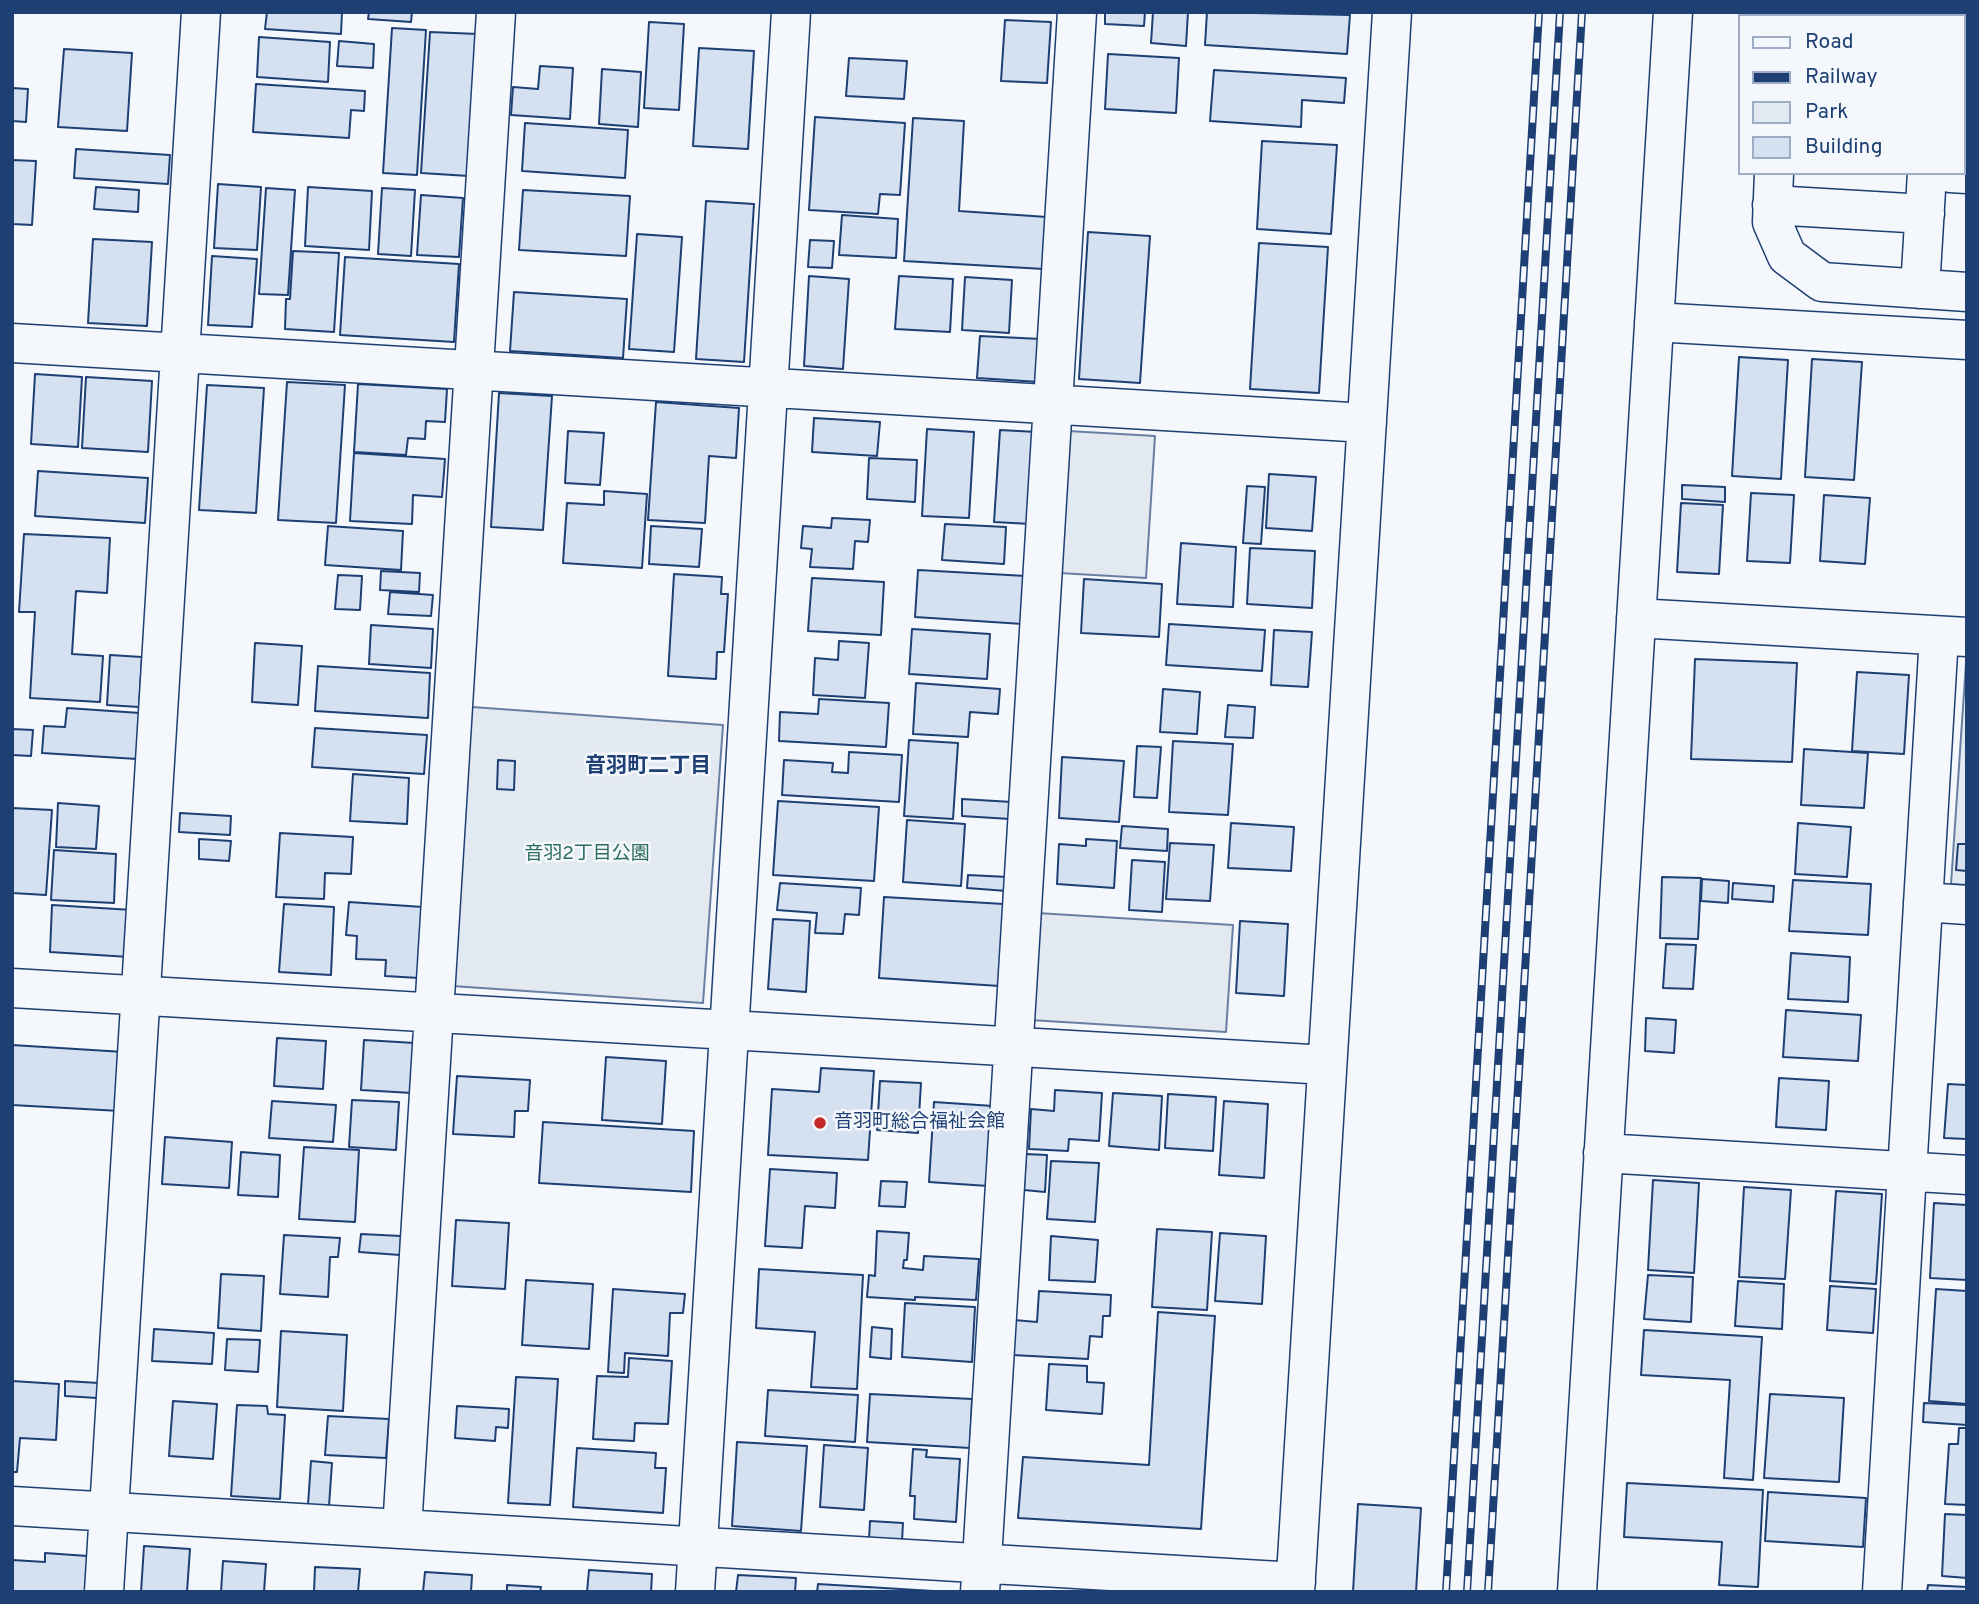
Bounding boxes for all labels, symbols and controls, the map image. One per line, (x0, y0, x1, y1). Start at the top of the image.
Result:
legend (1738, 14, 1965, 175)
text: Road (1805, 29, 1854, 56)
text: Railway (1805, 64, 1878, 91)
text: Park (1805, 99, 1848, 126)
text: Building (1805, 134, 1883, 161)
district label: 音羽町二丁目 (585, 755, 711, 781)
park label: 音羽2丁目公園 (524, 844, 650, 866)
place label: 音羽町総合福祉会館 (834, 1112, 1005, 1134)
marker: 音羽町総合福祉会館 (812, 1115, 828, 1131)

